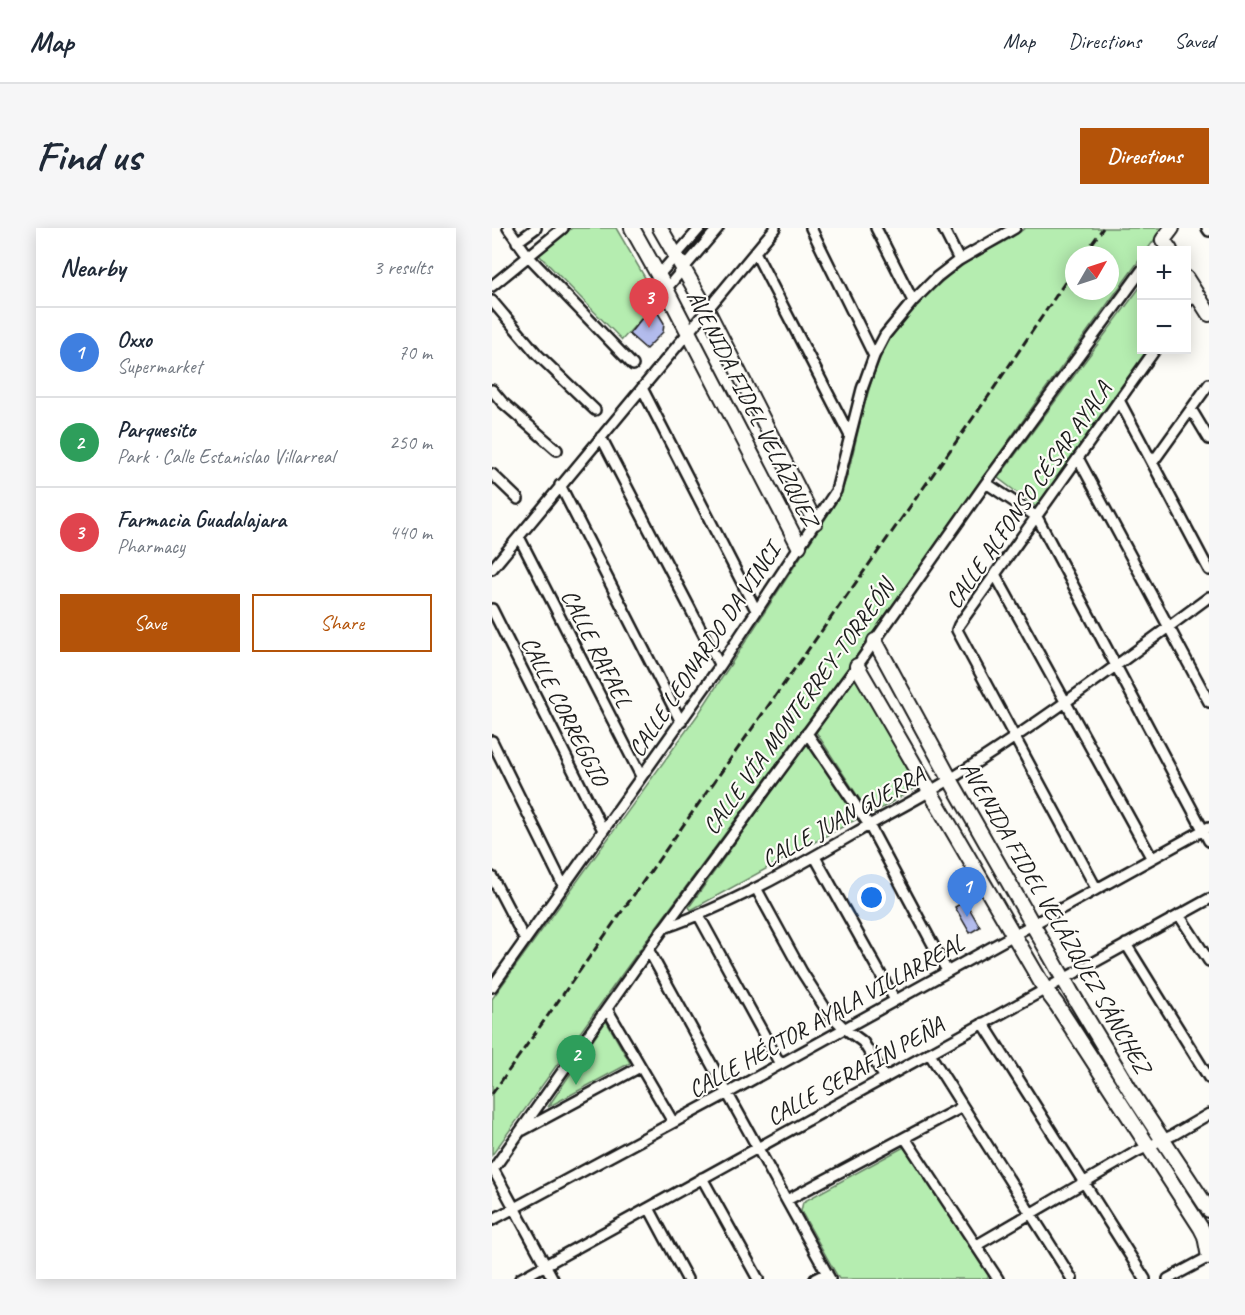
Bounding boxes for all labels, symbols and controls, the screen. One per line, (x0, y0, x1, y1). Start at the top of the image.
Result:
text: Map (30, 24, 73, 59)
text: Map (1003, 28, 1035, 54)
text: Directions (1068, 28, 1141, 54)
text: Saved (1174, 28, 1215, 54)
button: Directions (1080, 128, 1209, 184)
text: Find us (36, 130, 141, 183)
north arrow (1065, 246, 1119, 300)
map controls (1137, 246, 1191, 354)
button: + (1137, 246, 1191, 300)
text: Nearby (60, 251, 125, 284)
text: 3 results (373, 255, 432, 280)
pin: 3 (630, 279, 668, 328)
street label: AVENIDA FIDEL VELÁZQUEZ (680, 285, 827, 534)
button: − (1137, 300, 1191, 354)
text: Oxxo (117, 326, 152, 354)
text: 1 (75, 340, 84, 365)
text: 70 m (398, 340, 432, 365)
text: Supermarket (117, 354, 202, 379)
street label: CALLE ALFONSO CÉSAR AYALA (938, 375, 1118, 614)
text: Parquesito (117, 416, 195, 444)
text: 2 (75, 430, 84, 455)
text: 250 m (389, 430, 432, 455)
text: Park · Calle Estanislao Villarreal (117, 444, 335, 469)
text: Farmacia Guadalajara (117, 506, 286, 534)
text: 3 (75, 520, 84, 545)
text: 440 m (389, 520, 432, 545)
text: Pharmacy (117, 534, 185, 559)
street label: CALLE LEONARDO DA VINCI (621, 534, 789, 762)
street label: CALLE VÍA MONTERREY-TORREÓN (696, 571, 903, 840)
street label: CALLE RAFAEL (555, 584, 640, 713)
button: Save (60, 594, 240, 652)
button: Share (252, 594, 432, 652)
street label: CALLE CORREGGIO (515, 631, 617, 793)
street label: AVENIDA FIDEL VELÁZQUEZ SÁNCHEZ (954, 756, 1159, 1081)
street label: CALLE JUAN GUERRA (756, 759, 931, 874)
pin: 1 (948, 868, 986, 917)
your location (857, 883, 886, 912)
street label: CALLE HÉCTOR AYALA VILLARREAL (683, 927, 970, 1104)
street label: CALLE SERAFÍN PEÑA (761, 1009, 950, 1132)
pin: 2 (556, 1036, 596, 1085)

